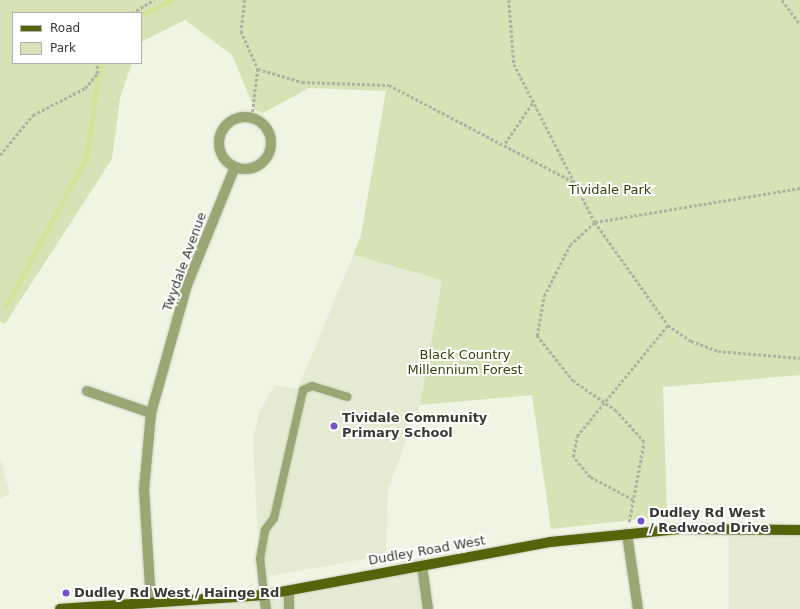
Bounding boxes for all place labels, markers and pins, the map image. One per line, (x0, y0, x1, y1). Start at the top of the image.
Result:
place label: Tividale Community Primary School (342, 411, 487, 442)
marker: Tividale Community Primary School (329, 421, 339, 431)
place label: Dudley Rd West / Redwood Drive (649, 506, 769, 537)
marker: Dudley Rd West / Redwood Drive (636, 516, 646, 526)
place label: Dudley Rd West / Hainge Rd (74, 585, 279, 601)
marker: Dudley Rd West / Hainge Rd (61, 588, 71, 598)

